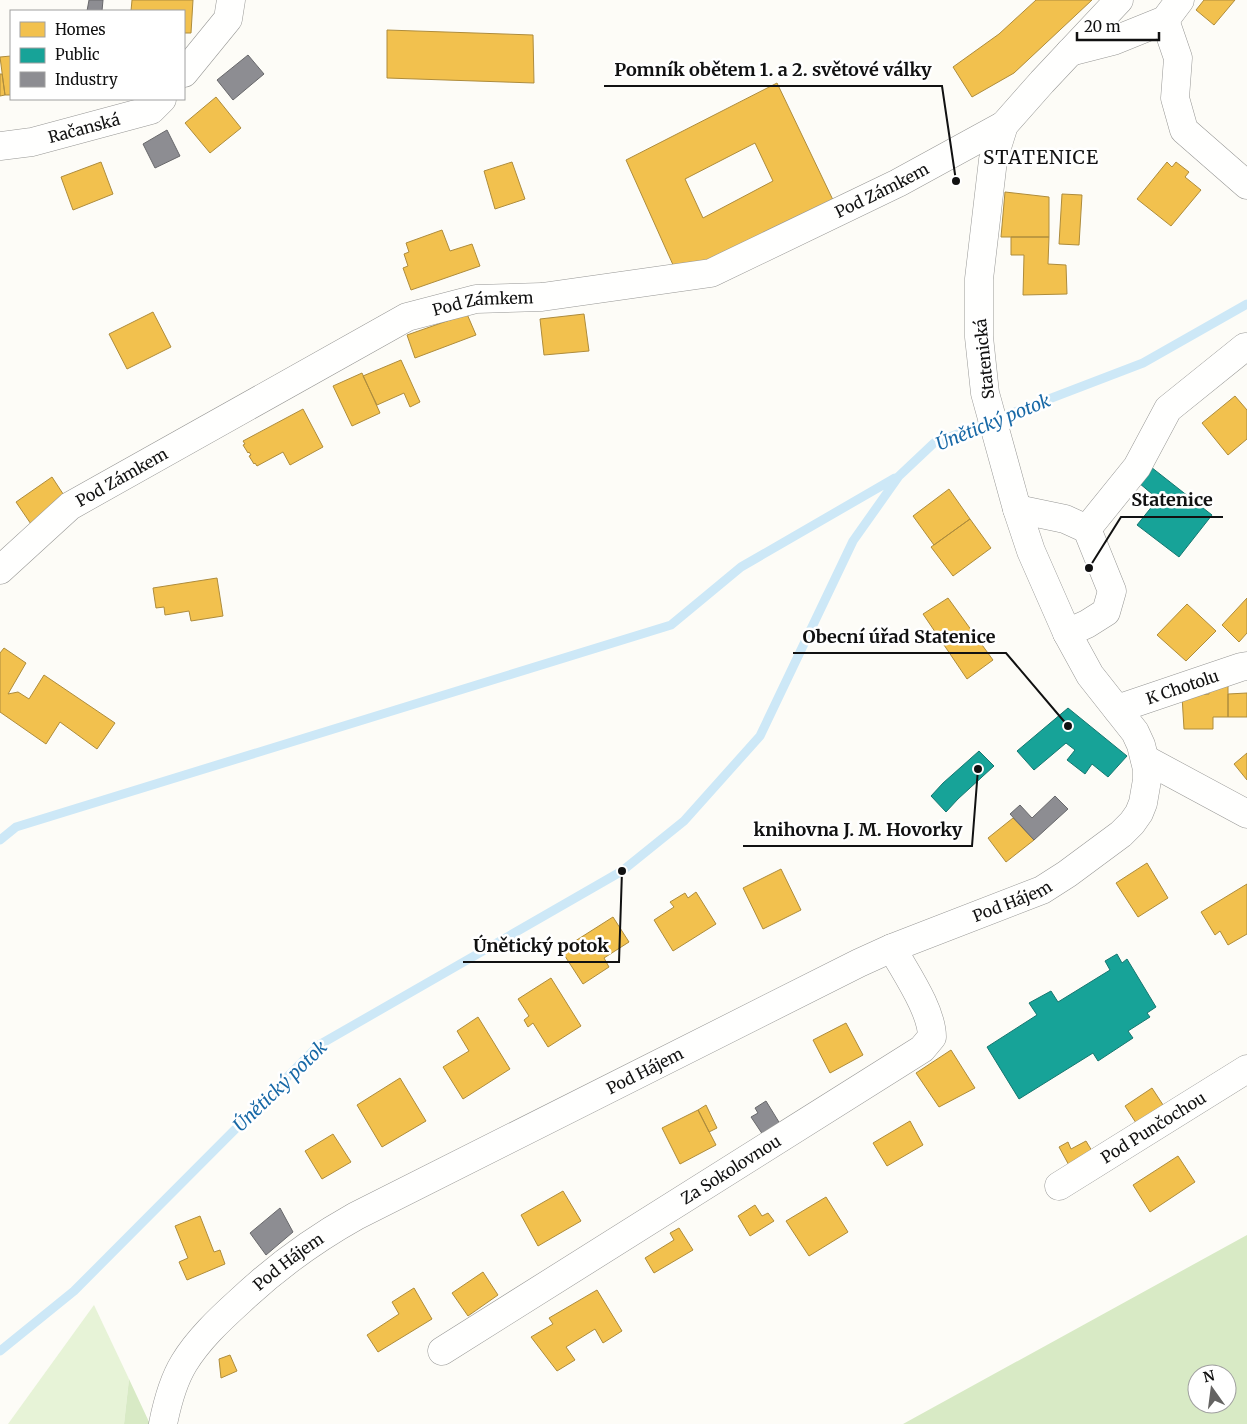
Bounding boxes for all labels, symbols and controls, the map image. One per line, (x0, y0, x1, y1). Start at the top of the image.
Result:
legend (10, 10, 185, 100)
scale bar (1077, 10, 1160, 42)
text: 20 m (1084, 17, 1121, 36)
text: Homes (55, 20, 106, 39)
text: Public (55, 45, 100, 64)
callout: Pomník obětem 1. a 2. světové války (604, 53, 942, 86)
text: Pomník obětem 1. a 2. světové války (614, 58, 932, 81)
text: Industry (55, 70, 118, 89)
street label: Račanská (46, 109, 122, 147)
district label: STATENICE (983, 145, 1099, 169)
street label: Pod Zámkem (832, 158, 932, 222)
street label: Pod Zámkem (430, 287, 534, 320)
street label: Statenická (970, 317, 998, 400)
water label: Únětický potok (932, 389, 1054, 455)
street label: Pod Zámkem (72, 443, 171, 511)
callout: Statenice (1121, 484, 1223, 517)
text: Statenice (1131, 488, 1213, 511)
callout: Obecní úřad Statenice (793, 620, 1006, 653)
text: Obecní úřad Statenice (802, 625, 996, 648)
street label: K Chotolu (1143, 665, 1221, 708)
callout: knihovna J. M. Hovorky (743, 813, 972, 846)
text: knihovna J. M. Hovorky (753, 818, 963, 841)
street label: Pod Hájem (970, 876, 1056, 926)
callout: Únětický potok (463, 929, 619, 962)
text: Únětický potok (473, 934, 609, 957)
water label: Únětický potok (228, 1035, 332, 1136)
street label: Pod Hájem (603, 1043, 687, 1098)
street label: Pod Punčochou (1097, 1087, 1209, 1167)
street label: Za Sokolovnou (677, 1130, 784, 1208)
street label: Pod Hájem (249, 1228, 327, 1295)
north arrow (1187, 1364, 1237, 1414)
text: N (1201, 1366, 1216, 1386)

